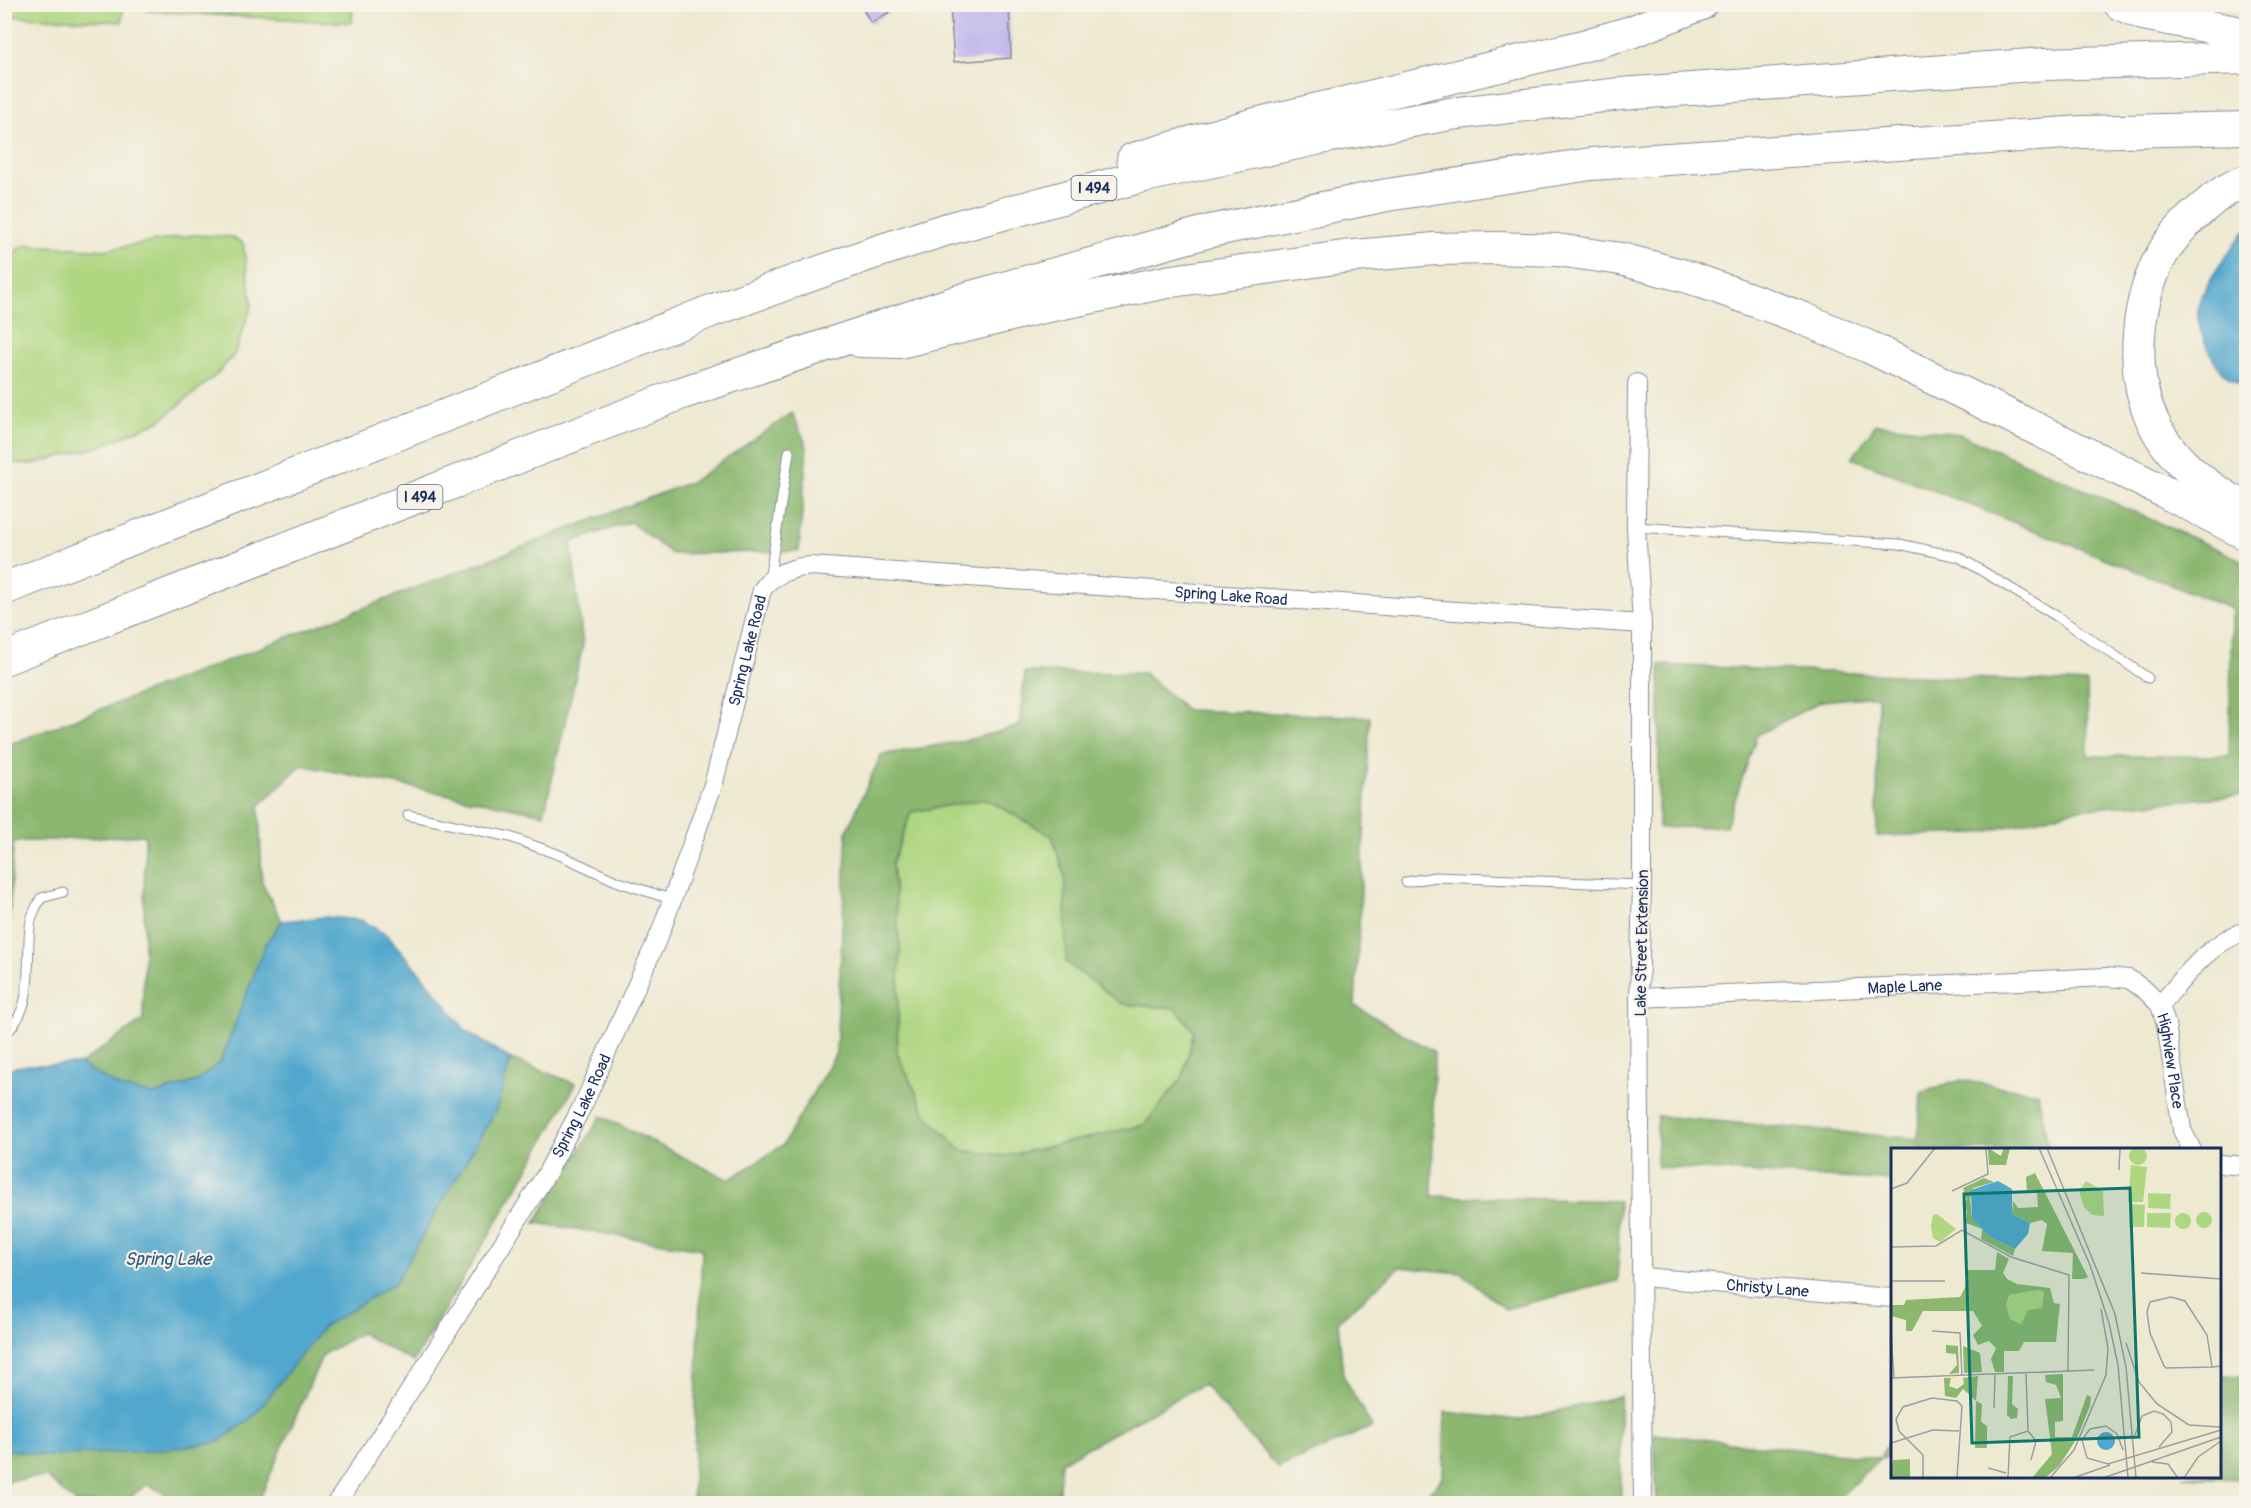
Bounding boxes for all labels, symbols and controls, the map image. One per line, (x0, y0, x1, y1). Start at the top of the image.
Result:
road number: I 494 (1072, 176, 1116, 200)
road number: I 494 (398, 485, 442, 509)
street label: Spring Lake Road (1174, 582, 1288, 610)
street label: Spring Lake Road (724, 593, 771, 708)
street label: Lake Street Extension (1631, 869, 1653, 1017)
street label: Maple Lane (1867, 975, 1943, 999)
street label: Highview Place (2152, 1010, 2188, 1110)
street label: Spring Lake Road (548, 1051, 616, 1162)
inset map (1891, 1148, 2221, 1478)
water label: Spring Lake (125, 1248, 213, 1271)
street label: Christy Lane (1725, 1275, 1810, 1302)

